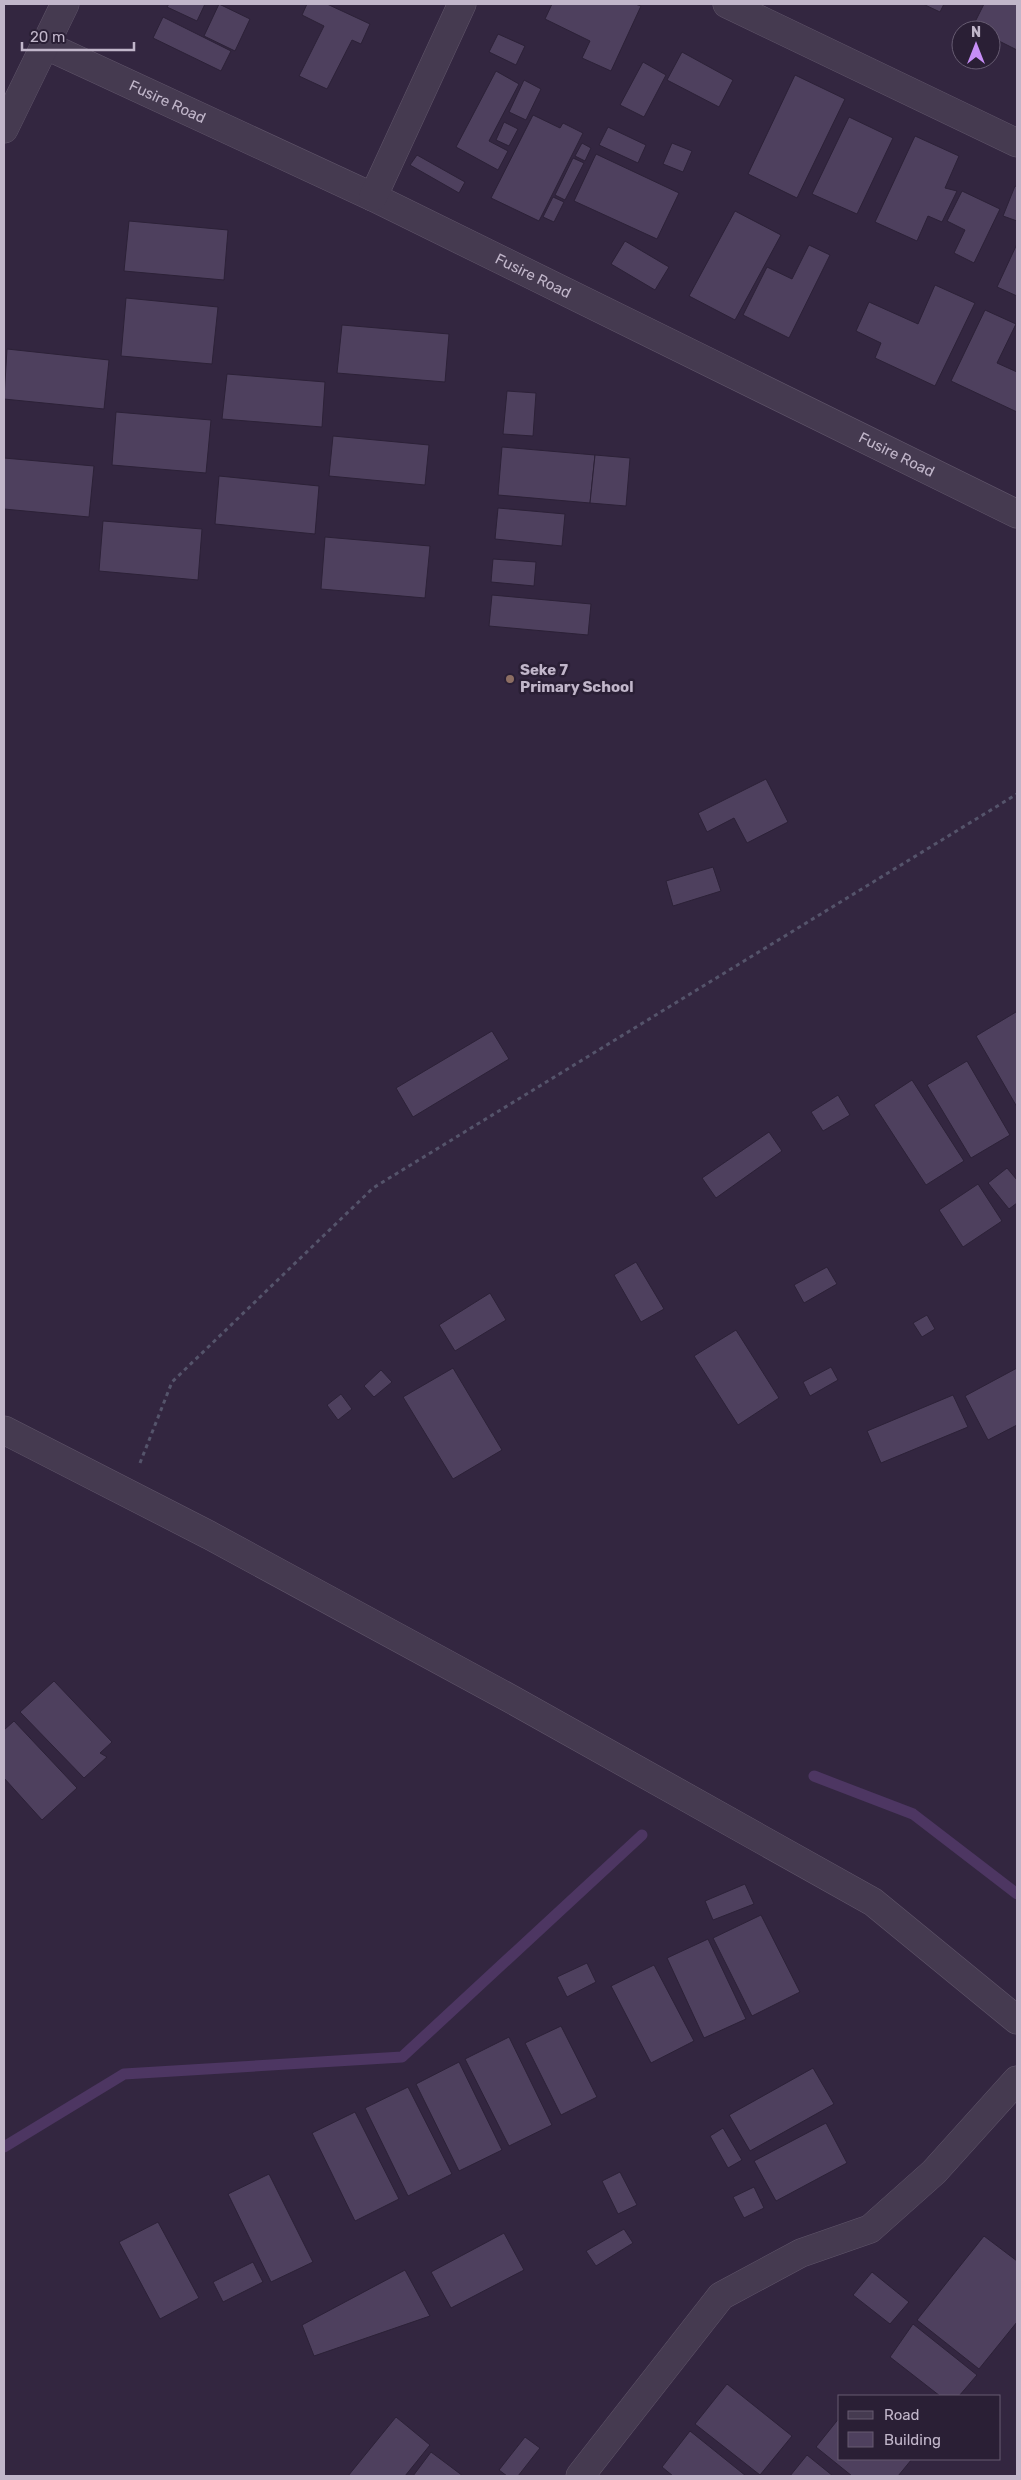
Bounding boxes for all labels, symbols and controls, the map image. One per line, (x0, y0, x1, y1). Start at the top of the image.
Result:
scale bar (22, 20, 135, 52)
north arrow (951, 20, 1001, 70)
text: N (971, 24, 981, 41)
text: 20 m (30, 28, 65, 46)
street label: Fusire Road (126, 76, 209, 127)
street label: Fusire Road (492, 250, 574, 302)
street label: Fusire Road (856, 428, 937, 481)
place label: Seke 7 Primary School (520, 661, 634, 696)
marker: Seke 7 Primary School (504, 673, 516, 685)
legend (838, 2395, 1001, 2460)
text: Road (884, 2406, 920, 2424)
text: Building (884, 2431, 941, 2449)

